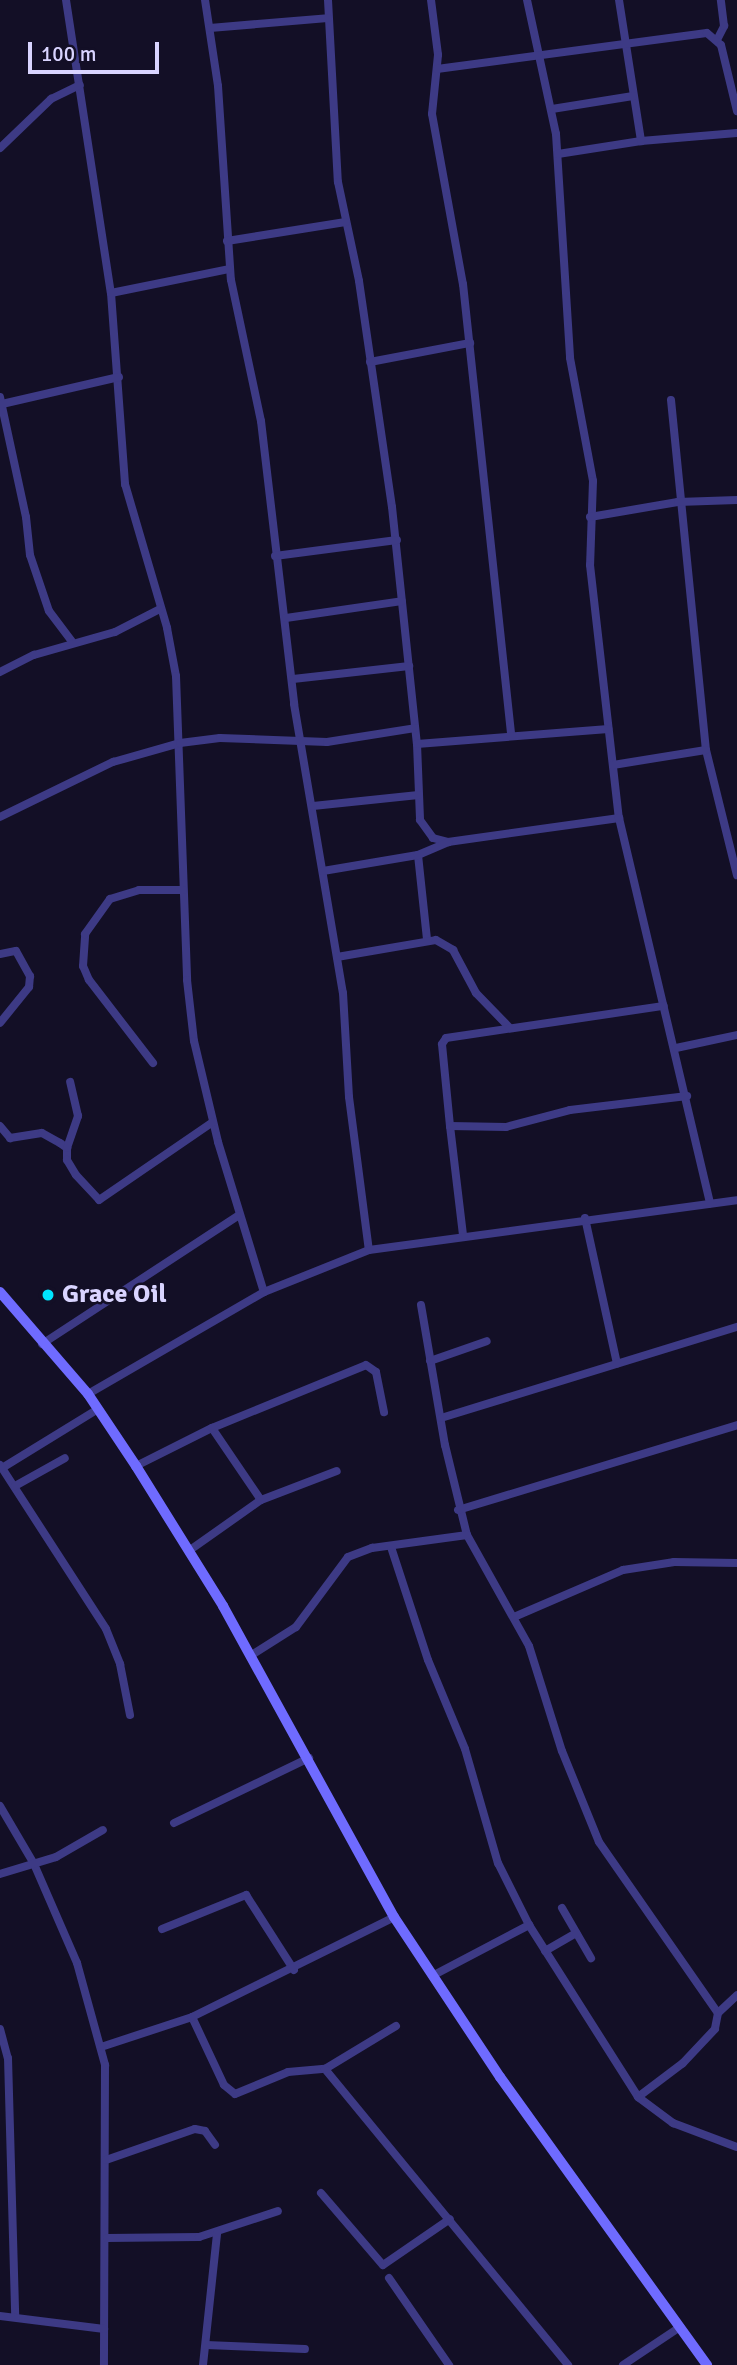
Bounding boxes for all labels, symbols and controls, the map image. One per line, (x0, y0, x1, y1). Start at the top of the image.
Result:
scale bar (32, 28, 163, 72)
text: 100 m (41, 41, 96, 67)
place label: Grace Oil (62, 1279, 167, 1311)
marker: Grace Oil (40, 1287, 56, 1303)

